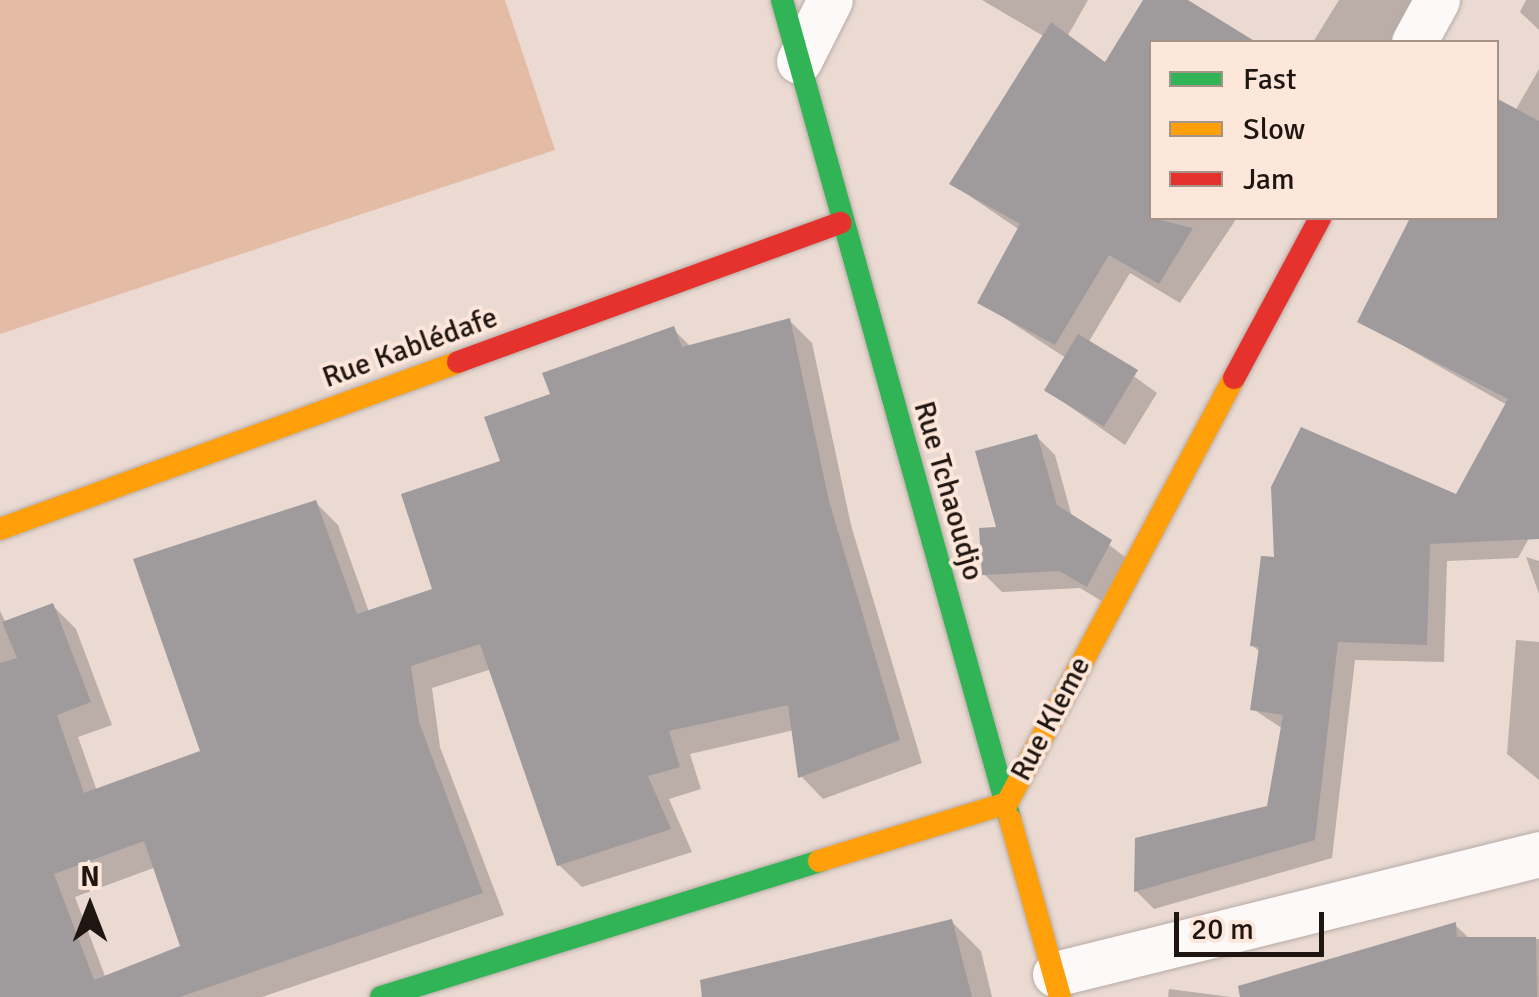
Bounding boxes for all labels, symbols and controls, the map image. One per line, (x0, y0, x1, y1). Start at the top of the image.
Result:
legend (1149, 40, 1499, 220)
text: Fast (1243, 61, 1296, 98)
text: Slow (1243, 111, 1305, 148)
text: Jam (1243, 161, 1295, 198)
street label: Rue Kablédafe (318, 300, 502, 396)
street label: Rue Tchaoudjo (905, 397, 991, 585)
street label: Rue Kleme (1003, 651, 1099, 787)
north arrow (40, 857, 140, 957)
text: N (80, 860, 100, 894)
scale bar (1179, 892, 1329, 954)
text: 20 m (1191, 911, 1254, 948)

